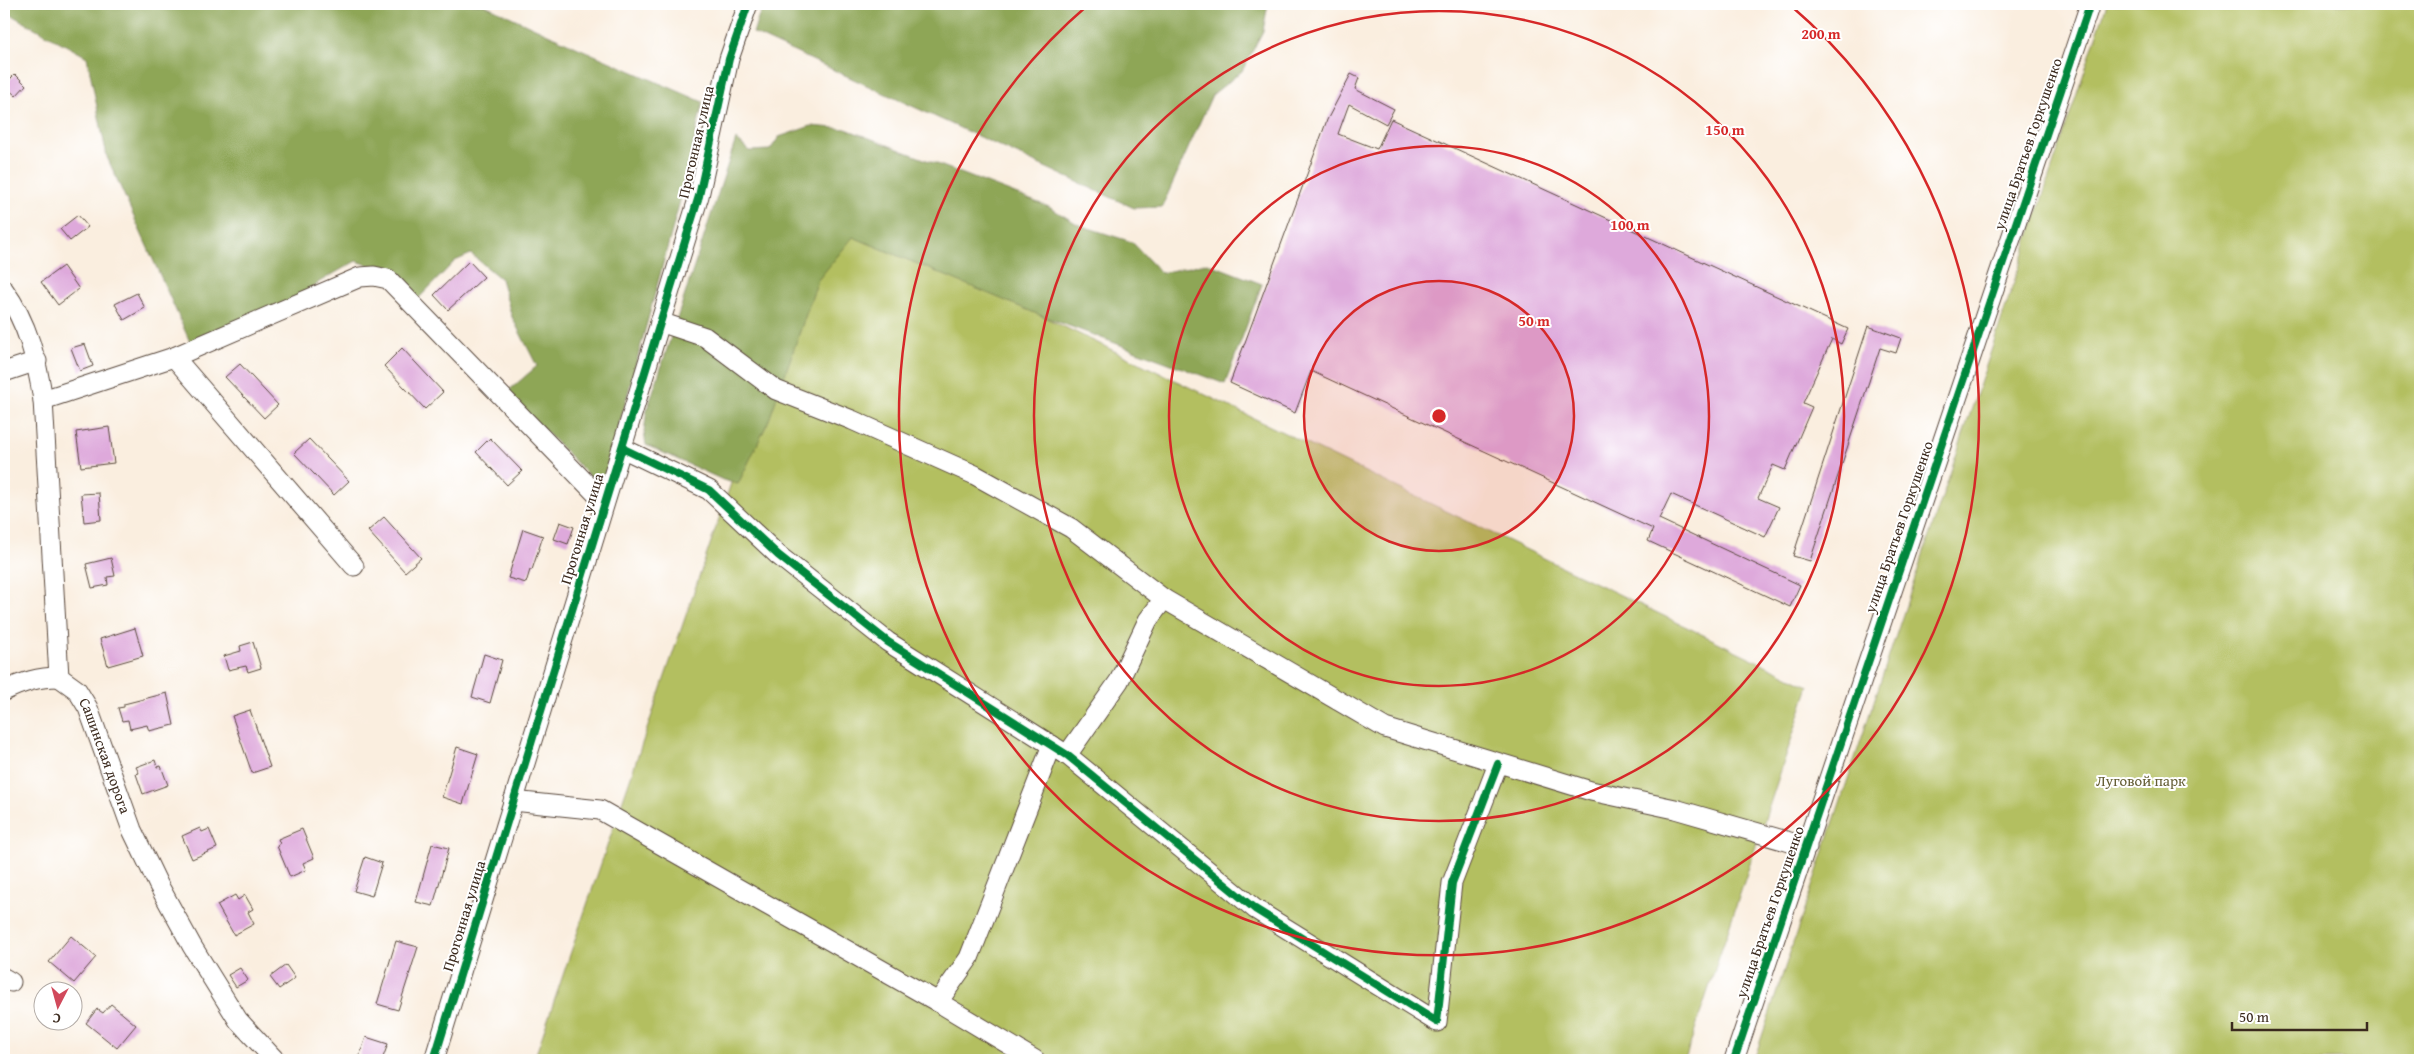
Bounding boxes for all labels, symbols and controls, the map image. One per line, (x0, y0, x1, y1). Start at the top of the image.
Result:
text: 200 m (1801, 23, 1841, 44)
street label: улица Братьев Горкушенко (1988, 55, 2067, 234)
street label: Прогонная улица (672, 82, 719, 200)
text: 150 m (1705, 119, 1745, 140)
text: 100 m (1610, 214, 1650, 235)
text: 50 m (1518, 310, 1550, 331)
centre of rings (1430, 407, 1448, 425)
street label: улица Братьев Горкушенко (1859, 438, 1938, 617)
street label: Прогонная улица (555, 470, 609, 587)
street label: Сашинская дорога (74, 693, 137, 817)
park label: Луговой парк (2096, 770, 2186, 791)
street label: улица Братьев Горкушенко (1730, 823, 1809, 1002)
street label: Прогонная улица (437, 857, 491, 974)
north arrow (32, 982, 82, 1032)
scale bar (2232, 999, 2366, 1031)
text: 50 m (2239, 1006, 2270, 1027)
text: С (52, 1009, 62, 1029)

